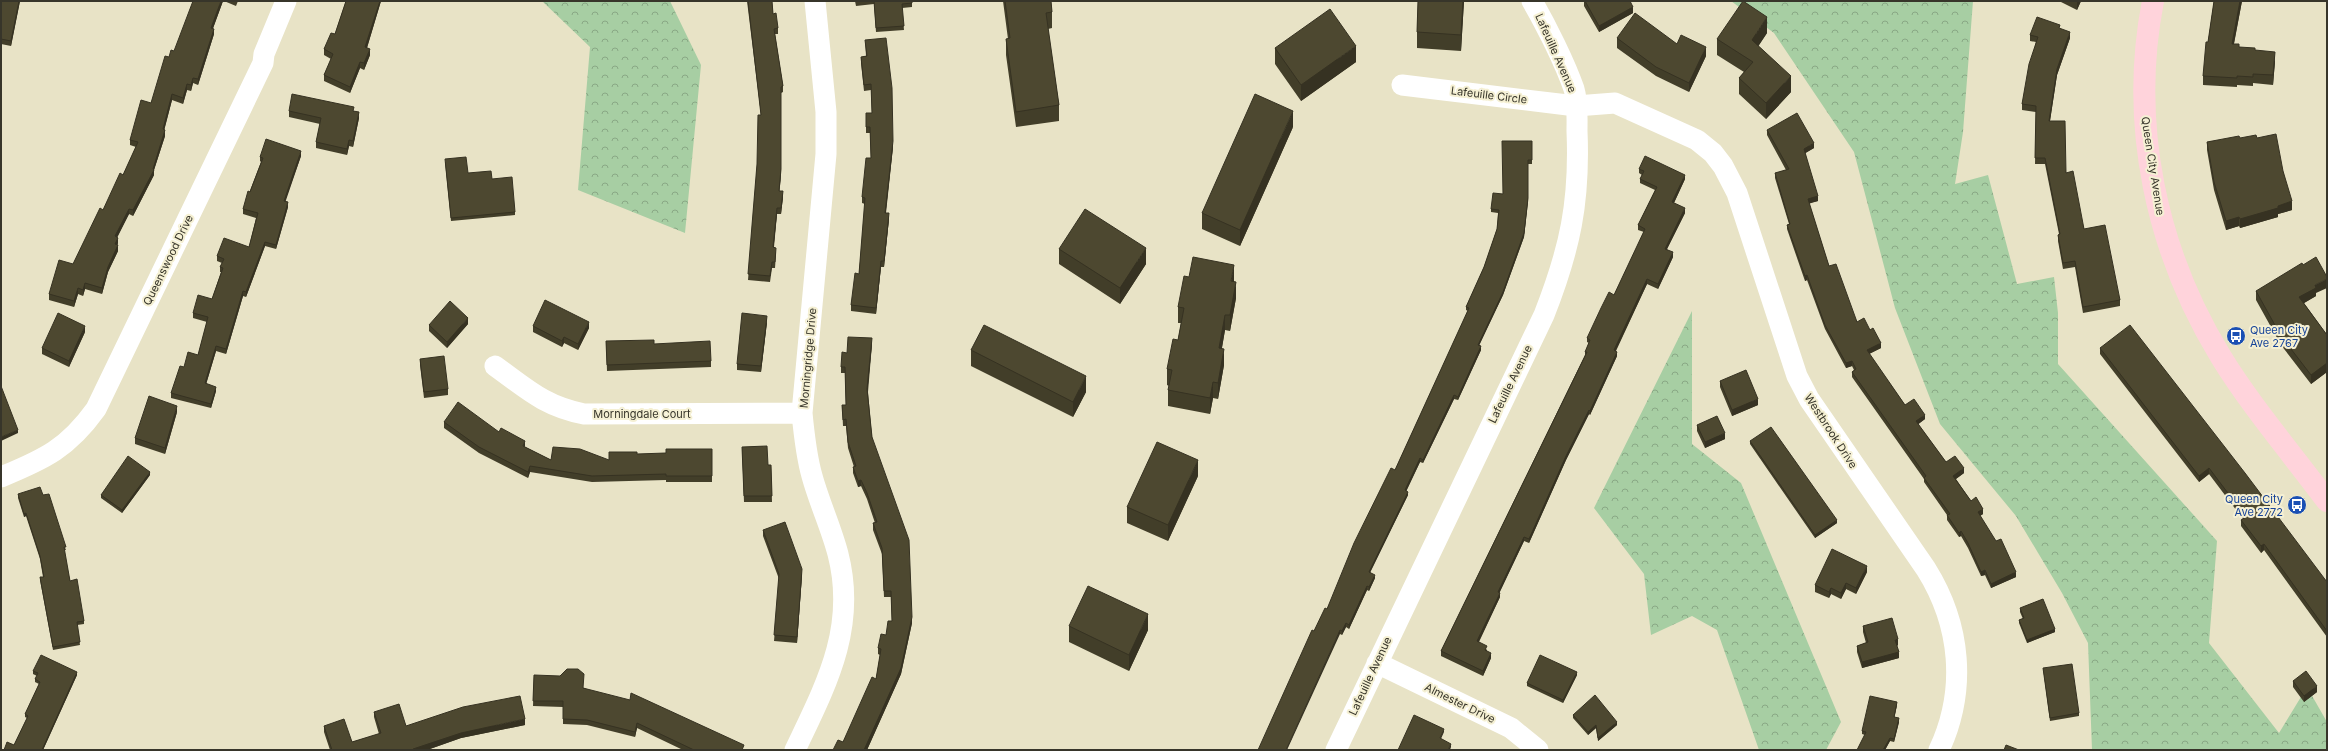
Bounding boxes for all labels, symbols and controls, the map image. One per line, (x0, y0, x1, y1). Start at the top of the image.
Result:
street label: Lafeuille Avenue (1532, 11, 1580, 95)
street label: Lafeuille Circle (1450, 83, 1528, 107)
street label: Queen City Avenue (2138, 116, 2168, 216)
street label: Queenswood Drive (140, 212, 196, 308)
street label: Morningridge Drive (797, 307, 819, 409)
place label: Queen City Ave 2767 (2250, 323, 2308, 350)
bus stop icon: Queen City Ave 2767 (2225, 325, 2247, 347)
street label: Lafeuille Avenue (1485, 343, 1535, 425)
street label: Westbrook Drive (1802, 391, 1860, 471)
street label: Morningdale Court (593, 407, 691, 421)
place label: Queen City Ave 2772 (2225, 492, 2283, 519)
bus stop icon: Queen City Ave 2772 (2286, 494, 2308, 516)
street label: Lafeuille Avenue (1346, 634, 1394, 718)
street label: Almester Drive (1423, 680, 1497, 726)

